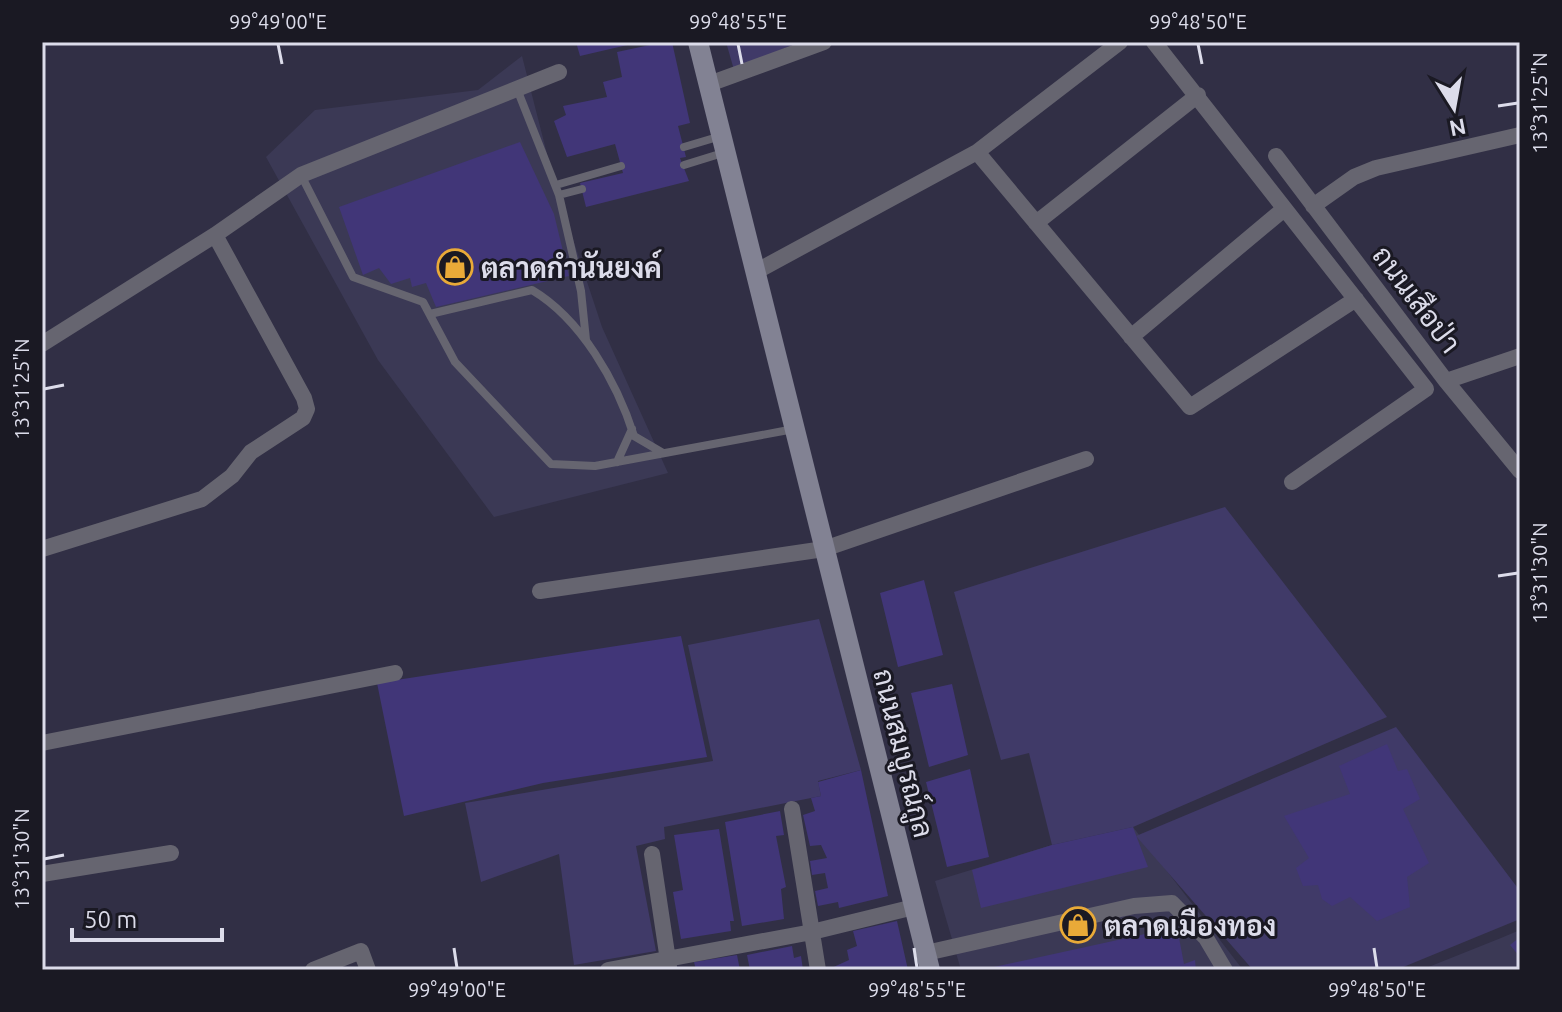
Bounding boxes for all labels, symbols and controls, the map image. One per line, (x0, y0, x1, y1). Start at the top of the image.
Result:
text: 99°49'00"E (229, 10, 327, 33)
text: 99°48'55"E (689, 10, 787, 33)
text: 99°48'50"E (1149, 10, 1247, 33)
text: 13°31'25"N (1528, 52, 1551, 154)
north arrow (1414, 68, 1494, 148)
text: N (1447, 114, 1468, 142)
street label: ถนนเสือป่า (1367, 238, 1469, 358)
shop icon: ตลาดกำนันยงค์ (436, 248, 474, 286)
place label: ตลาดกำนันยงค์ (481, 249, 662, 283)
text: 13°31'25"N (10, 338, 33, 440)
text: 13°31'30"N (1528, 522, 1551, 624)
street label: ถนนสมบูรณ์กูล (863, 665, 943, 842)
text: 13°31'30"N (10, 808, 33, 910)
scale bar (72, 892, 222, 942)
text: 50 m (84, 906, 137, 933)
shop icon: ตลาดเมืองทอง (1059, 906, 1097, 944)
place label: ตลาดเมืองทอง (1104, 907, 1276, 941)
text: 99°49'00"E (408, 978, 506, 1001)
text: 99°48'55"E (868, 978, 966, 1001)
text: 99°48'50"E (1328, 978, 1426, 1001)

